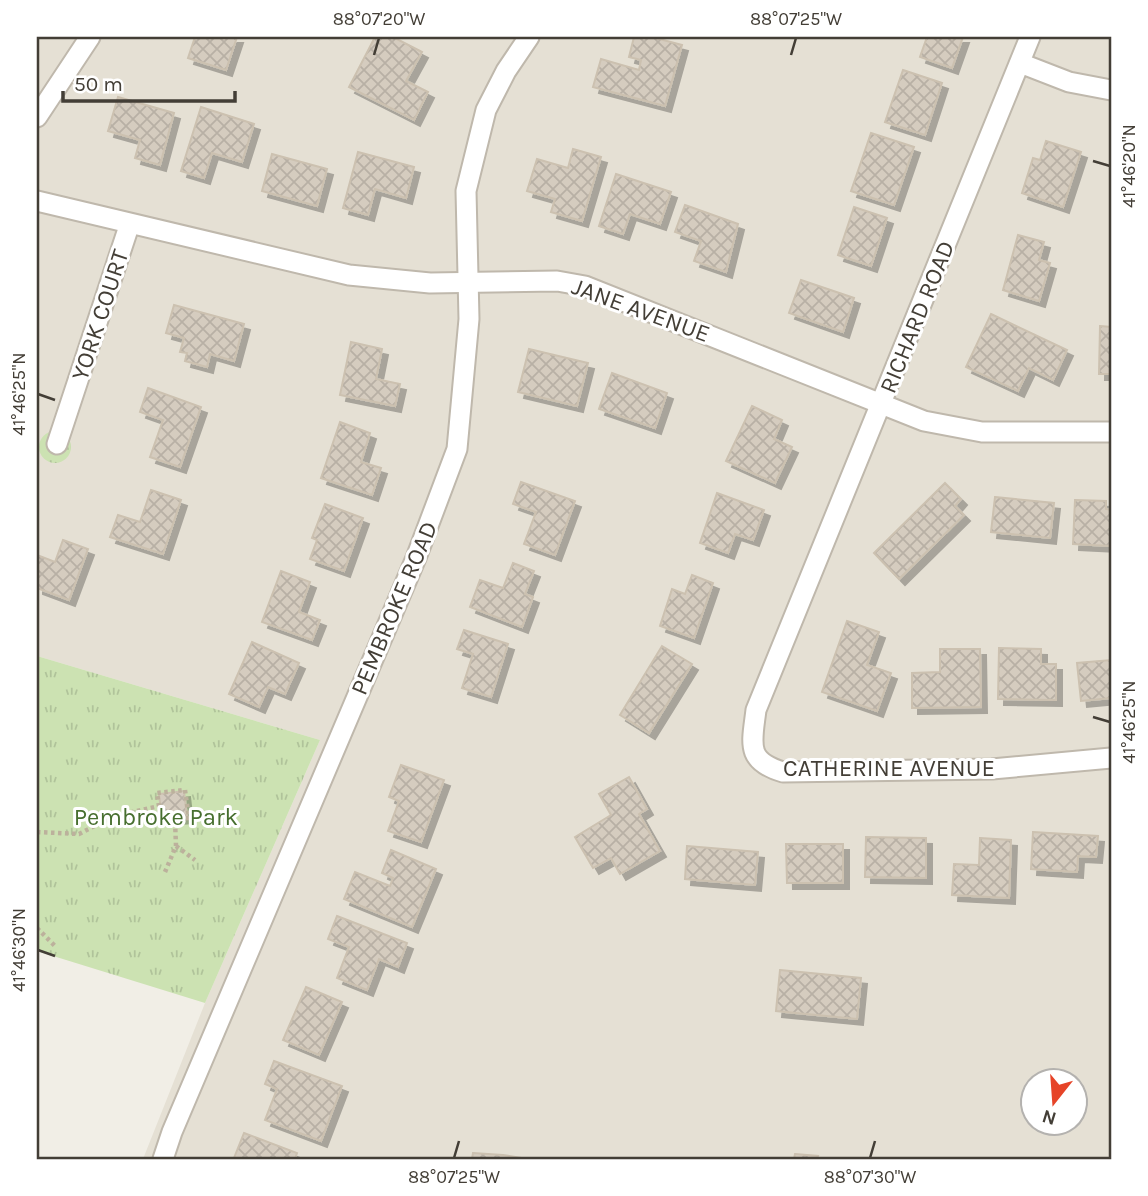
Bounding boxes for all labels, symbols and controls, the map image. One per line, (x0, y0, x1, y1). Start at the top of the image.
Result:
text: 88°07'20"W (333, 8, 425, 30)
text: 88°07'25"W (750, 8, 842, 30)
scale bar (63, 60, 234, 104)
text: 50 m (74, 72, 123, 96)
text: 41°46'20"N (1118, 124, 1140, 208)
street label: RICHARD ROAD (874, 237, 960, 397)
street label: YORK COURT (66, 246, 134, 384)
street label: JANE AVENUE (568, 272, 714, 348)
text: 41°46'25"N (8, 352, 30, 436)
street label: PEMBROKE ROAD (345, 517, 443, 699)
text: 41°46'25"N (1118, 680, 1140, 764)
street label: CATHERINE AVENUE (783, 754, 995, 782)
park label: Pembroke Park (74, 803, 238, 831)
text: 41°46'30"N (8, 908, 30, 992)
north arrow (1018, 1066, 1088, 1136)
text: N (1040, 1105, 1059, 1130)
text: 88°07'25"W (408, 1166, 500, 1188)
text: 88°07'30"W (824, 1166, 916, 1188)

